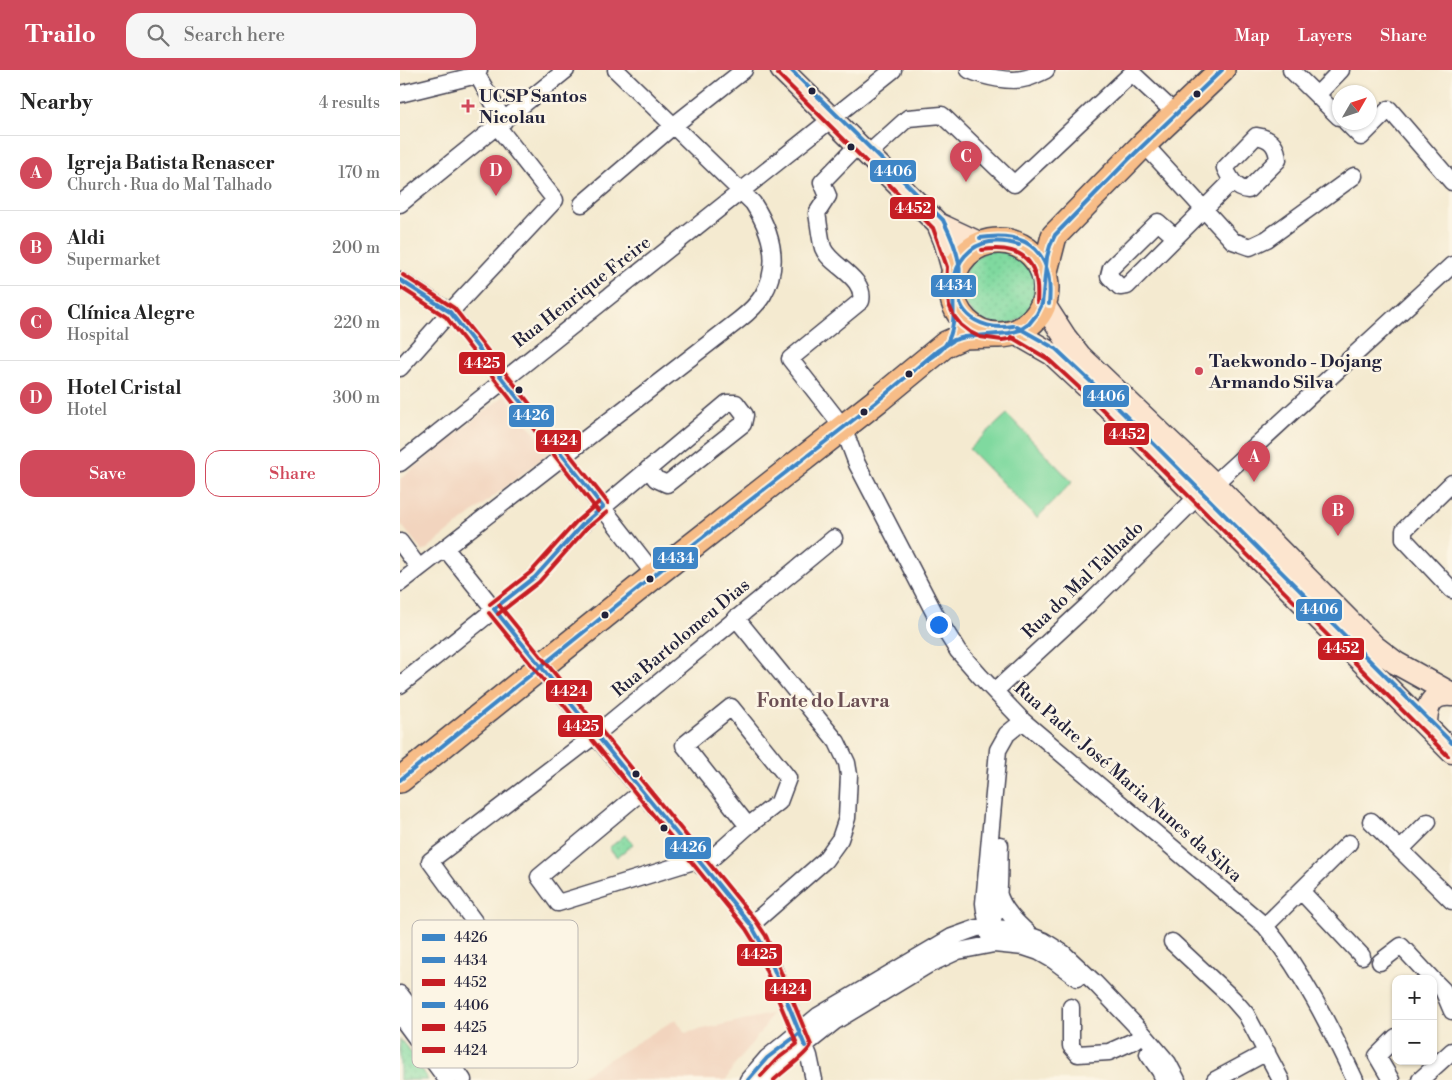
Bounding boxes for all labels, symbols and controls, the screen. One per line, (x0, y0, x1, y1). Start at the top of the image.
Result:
search box (126, 13, 476, 58)
text: Trailo (25, 20, 96, 50)
icon: search (144, 21, 172, 49)
text: Search here (184, 23, 285, 47)
text: Map (1235, 24, 1270, 47)
text: Layers (1298, 24, 1352, 47)
text: Share (1380, 24, 1427, 47)
place label: UCSP Santos Nicolau (479, 85, 587, 129)
north arrow (1332, 85, 1377, 130)
unlabelled marker (807, 86, 817, 96)
unlabelled marker (1192, 89, 1202, 99)
text: Nearby (20, 90, 93, 116)
text: 4 results (319, 93, 380, 113)
marker: UCSP Santos Nicolau (461, 99, 475, 113)
pin: C (950, 141, 982, 182)
unlabelled marker (846, 142, 856, 152)
text: Igreja Batista Renascer (67, 151, 275, 175)
pin: D (480, 155, 512, 196)
line badge: 4406 (869, 159, 917, 183)
text: A (30, 163, 42, 183)
text: 170 m (338, 163, 380, 183)
text: 4406 (874, 163, 912, 181)
text: Church · Rua do Mal Talhado (67, 175, 272, 195)
line badge: 4452 (889, 196, 936, 220)
text: 4452 (895, 200, 931, 218)
text: Aldi (67, 226, 105, 250)
street label: Rua Henrique Freire (508, 231, 656, 353)
text: B (30, 238, 42, 258)
text: 200 m (332, 238, 380, 258)
text: Supermarket (67, 250, 161, 270)
line badge: 4434 (930, 274, 977, 298)
text: 4434 (935, 277, 973, 295)
text: Clínica Alegre (67, 301, 195, 325)
text: C (30, 313, 42, 333)
text: 220 m (334, 313, 380, 333)
text: Hospital (67, 325, 129, 345)
place label: Taekwondo - Dojang Armando Silva (1208, 350, 1382, 394)
line badge: 4425 (458, 351, 506, 375)
text: 4425 (464, 355, 501, 373)
marker: Taekwondo - Dojang Armando Silva (1193, 365, 1205, 377)
unlabelled marker (904, 369, 914, 379)
text: Hotel Cristal (67, 376, 182, 400)
line badge: 4406 (1082, 384, 1130, 408)
unlabelled marker (514, 385, 524, 395)
text: D (30, 388, 42, 408)
text: 300 m (333, 388, 380, 408)
text: 4406 (1087, 388, 1125, 406)
text: Hotel (67, 400, 107, 420)
line badge: 4426 (508, 404, 555, 428)
text: 4426 (513, 407, 549, 425)
unlabelled marker (859, 407, 869, 417)
line badge: 4452 (1103, 422, 1150, 446)
text: 4452 (1109, 426, 1145, 444)
line badge: 4424 (535, 429, 582, 453)
text: 4424 (540, 432, 578, 450)
pin: A (1238, 441, 1270, 482)
button: Save (20, 450, 195, 497)
button: Share (205, 450, 380, 497)
pin: B (1322, 495, 1354, 536)
street label: Rua do Mal Talhado (1018, 516, 1148, 644)
line badge: 4434 (652, 546, 699, 570)
text: 4434 (657, 550, 695, 568)
street label: Rua Bartolomeu Dias (607, 574, 755, 702)
unlabelled marker (645, 574, 655, 584)
line badge: 4406 (1295, 598, 1343, 622)
text: 4406 (1300, 601, 1338, 619)
unlabelled marker (600, 610, 610, 620)
your location (926, 612, 952, 638)
line badge: 4452 (1317, 637, 1365, 661)
text: 4452 (1323, 640, 1359, 658)
street label: Rua Padre José Maria Nunes da Silva (1009, 677, 1247, 888)
line badge: 4424 (545, 679, 593, 703)
text: 4424 (550, 683, 588, 701)
district label: Fonte do Lavra (756, 689, 890, 713)
line badge: 4425 (557, 714, 604, 738)
text: 4425 (563, 718, 600, 736)
unlabelled marker (631, 769, 641, 779)
unlabelled marker (659, 823, 669, 833)
line badge: 4426 (664, 836, 712, 860)
text: 4426 (670, 839, 706, 857)
legend (412, 920, 578, 1068)
text: 4426 (454, 929, 488, 947)
line badge: 4425 (736, 943, 783, 967)
text: 4425 (741, 946, 778, 964)
text: 4434 (454, 952, 487, 970)
text: 4452 (454, 974, 487, 992)
map controls (1392, 975, 1437, 1065)
button: + (1392, 975, 1437, 1020)
line badge: 4424 (764, 978, 812, 1002)
text: 4424 (769, 981, 807, 999)
text: 4406 (454, 997, 489, 1015)
text: 4425 (454, 1019, 487, 1037)
button: − (1392, 1020, 1437, 1065)
text: 4424 (454, 1042, 487, 1060)

